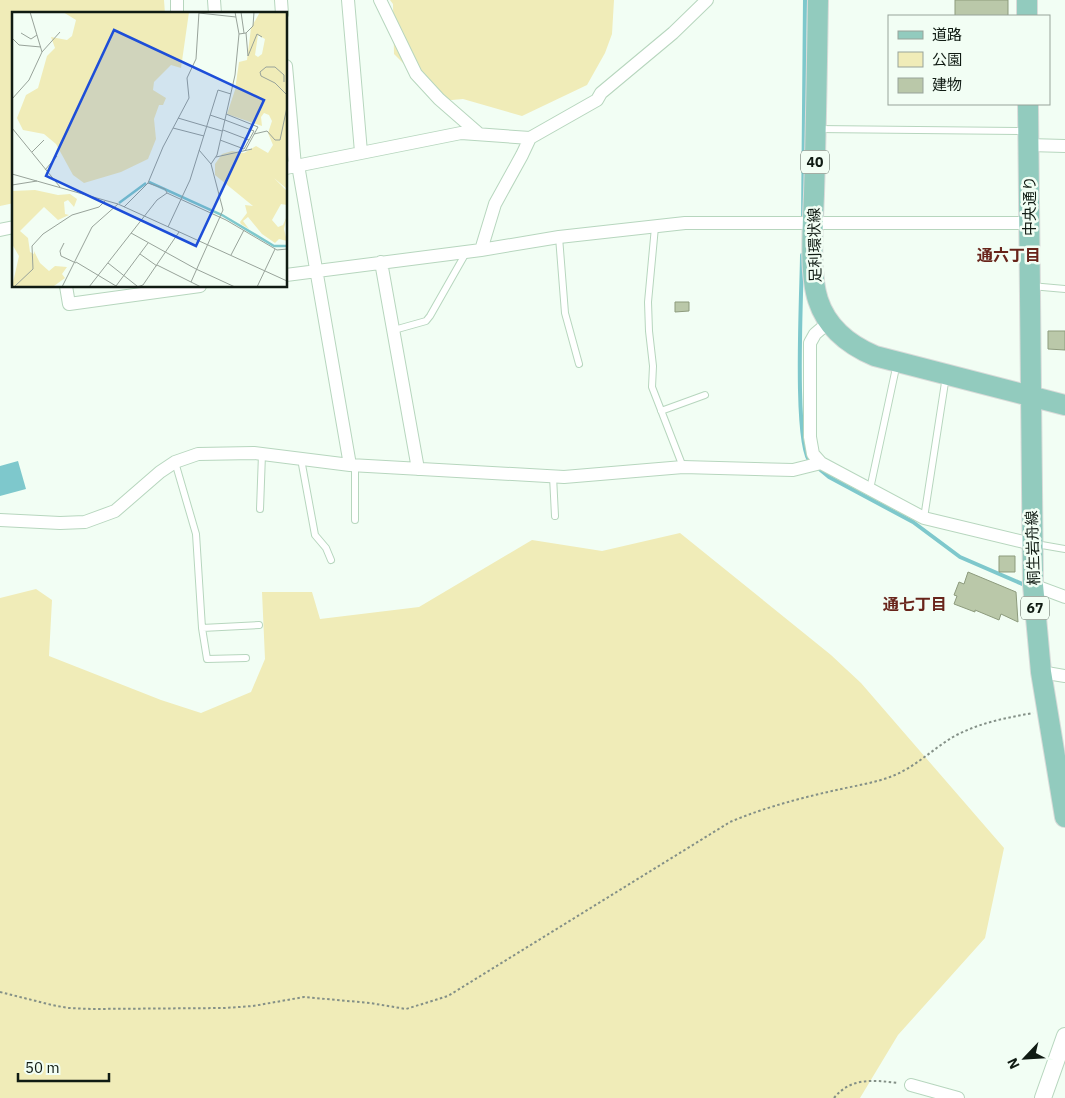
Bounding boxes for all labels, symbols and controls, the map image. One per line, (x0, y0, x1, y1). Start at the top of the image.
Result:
inset map (12, 12, 288, 288)
legend (888, 15, 1050, 105)
text: 道路 (932, 25, 962, 44)
text: 公園 (932, 50, 962, 69)
text: 建物 (932, 75, 962, 94)
road number: 40 (801, 150, 829, 173)
street label: 中央通り (1020, 176, 1039, 236)
street label: 足利環状線 (804, 207, 825, 283)
district label: 通六丁目 (977, 245, 1041, 265)
street label: 桐生岩舟線 (1022, 510, 1043, 586)
district label: 通七丁目 (883, 594, 947, 614)
road number: 67 (1021, 596, 1049, 620)
north arrow (1000, 1033, 1050, 1083)
scale bar (18, 1050, 109, 1082)
text: N (1003, 1055, 1024, 1072)
text: 50 m (25, 1058, 60, 1077)

